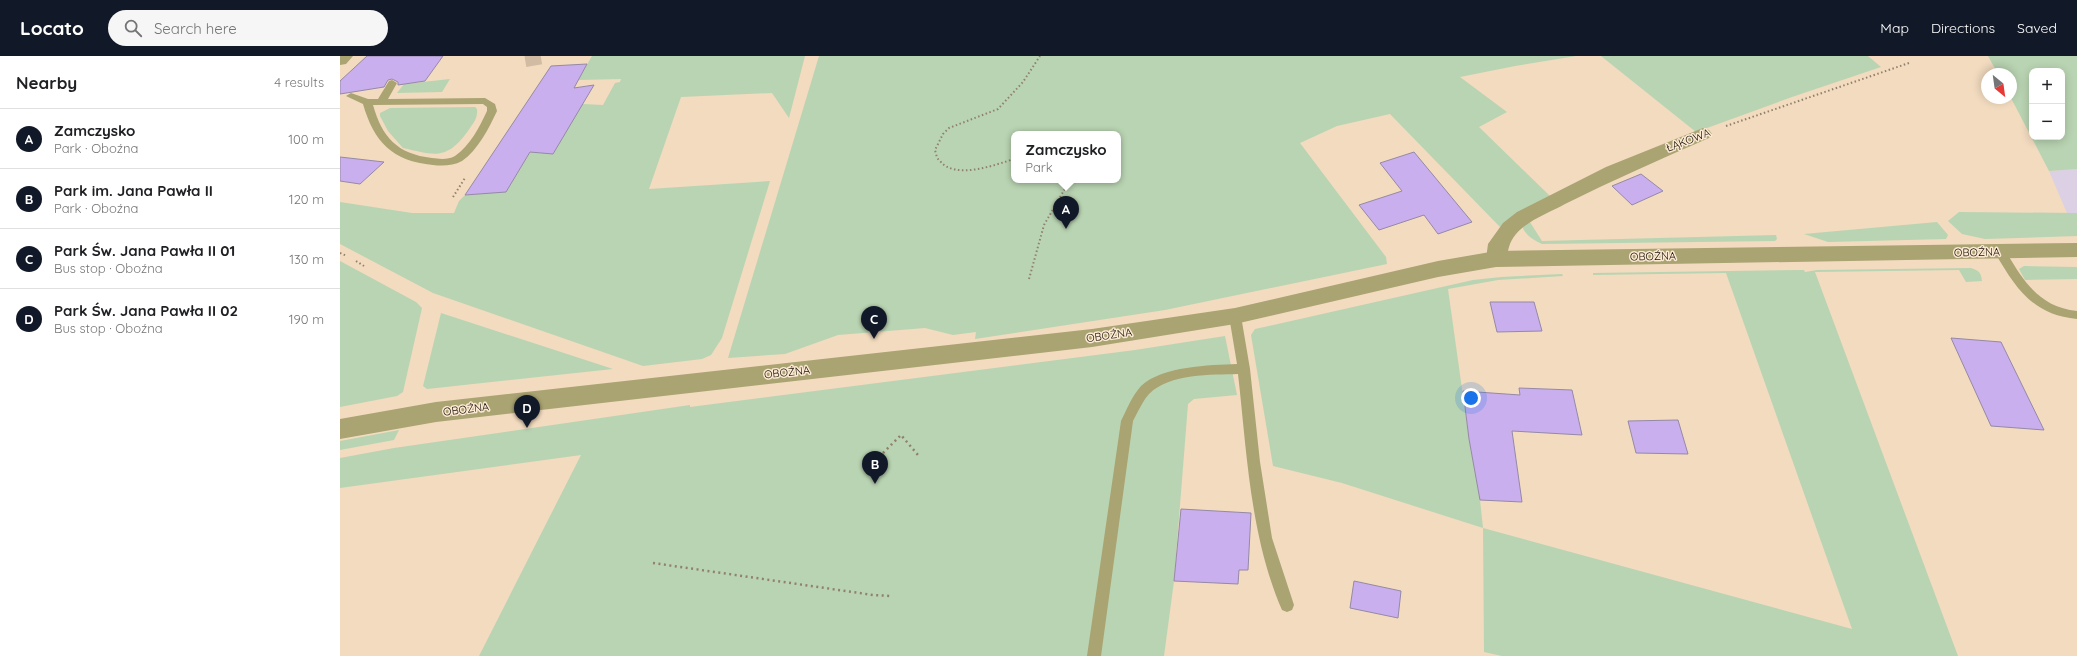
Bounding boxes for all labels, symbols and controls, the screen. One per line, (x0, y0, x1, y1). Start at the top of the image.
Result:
search box (108, 10, 388, 46)
text: Locato (20, 16, 84, 40)
icon: search (122, 17, 144, 39)
text: Search here (154, 19, 237, 38)
text: Map (1880, 19, 1909, 37)
text: Directions (1931, 19, 1995, 37)
text: Saved (2017, 19, 2057, 37)
north arrow (1981, 68, 2017, 104)
map controls (2029, 68, 2065, 140)
button: + (2029, 68, 2065, 104)
text: Nearby (16, 72, 77, 93)
text: 4 results (274, 74, 324, 90)
button: − (2029, 104, 2065, 140)
text: Zamczysko (54, 121, 135, 140)
street label: ŁĄKOWA (1664, 125, 1712, 155)
text: A (25, 131, 33, 147)
text: 100 m (288, 131, 324, 147)
popup (1011, 131, 1121, 183)
text: Park · Oboźna (54, 140, 138, 156)
text: Zamczysko (1025, 140, 1107, 159)
text: Park (1025, 159, 1053, 175)
text: Park im. Jana Pawła II (54, 181, 213, 200)
text: B (25, 191, 33, 207)
text: 120 m (289, 191, 324, 207)
pin: A (1053, 196, 1079, 229)
text: Park · Oboźna (54, 200, 138, 216)
text: Park Św. Jana Pawła II 01 (54, 241, 235, 260)
street label: OBOŹNA (1954, 245, 2000, 259)
street label: OBOŹNA (1630, 249, 1676, 263)
text: C (25, 251, 33, 267)
text: 130 m (289, 251, 324, 267)
text: Bus stop · Oboźna (54, 260, 163, 276)
text: Park Św. Jana Pawła II 02 (54, 301, 238, 320)
pin: C (861, 306, 887, 339)
text: D (24, 311, 34, 327)
text: 190 m (289, 311, 324, 327)
text: Bus stop · Oboźna (54, 320, 163, 336)
street label: OBOŹNA (1085, 325, 1133, 345)
street label: OBOŹNA (763, 363, 811, 381)
your location (1461, 388, 1481, 408)
pin: D (514, 395, 540, 428)
street label: OBOŹNA (442, 399, 490, 419)
pin: B (862, 451, 888, 484)

